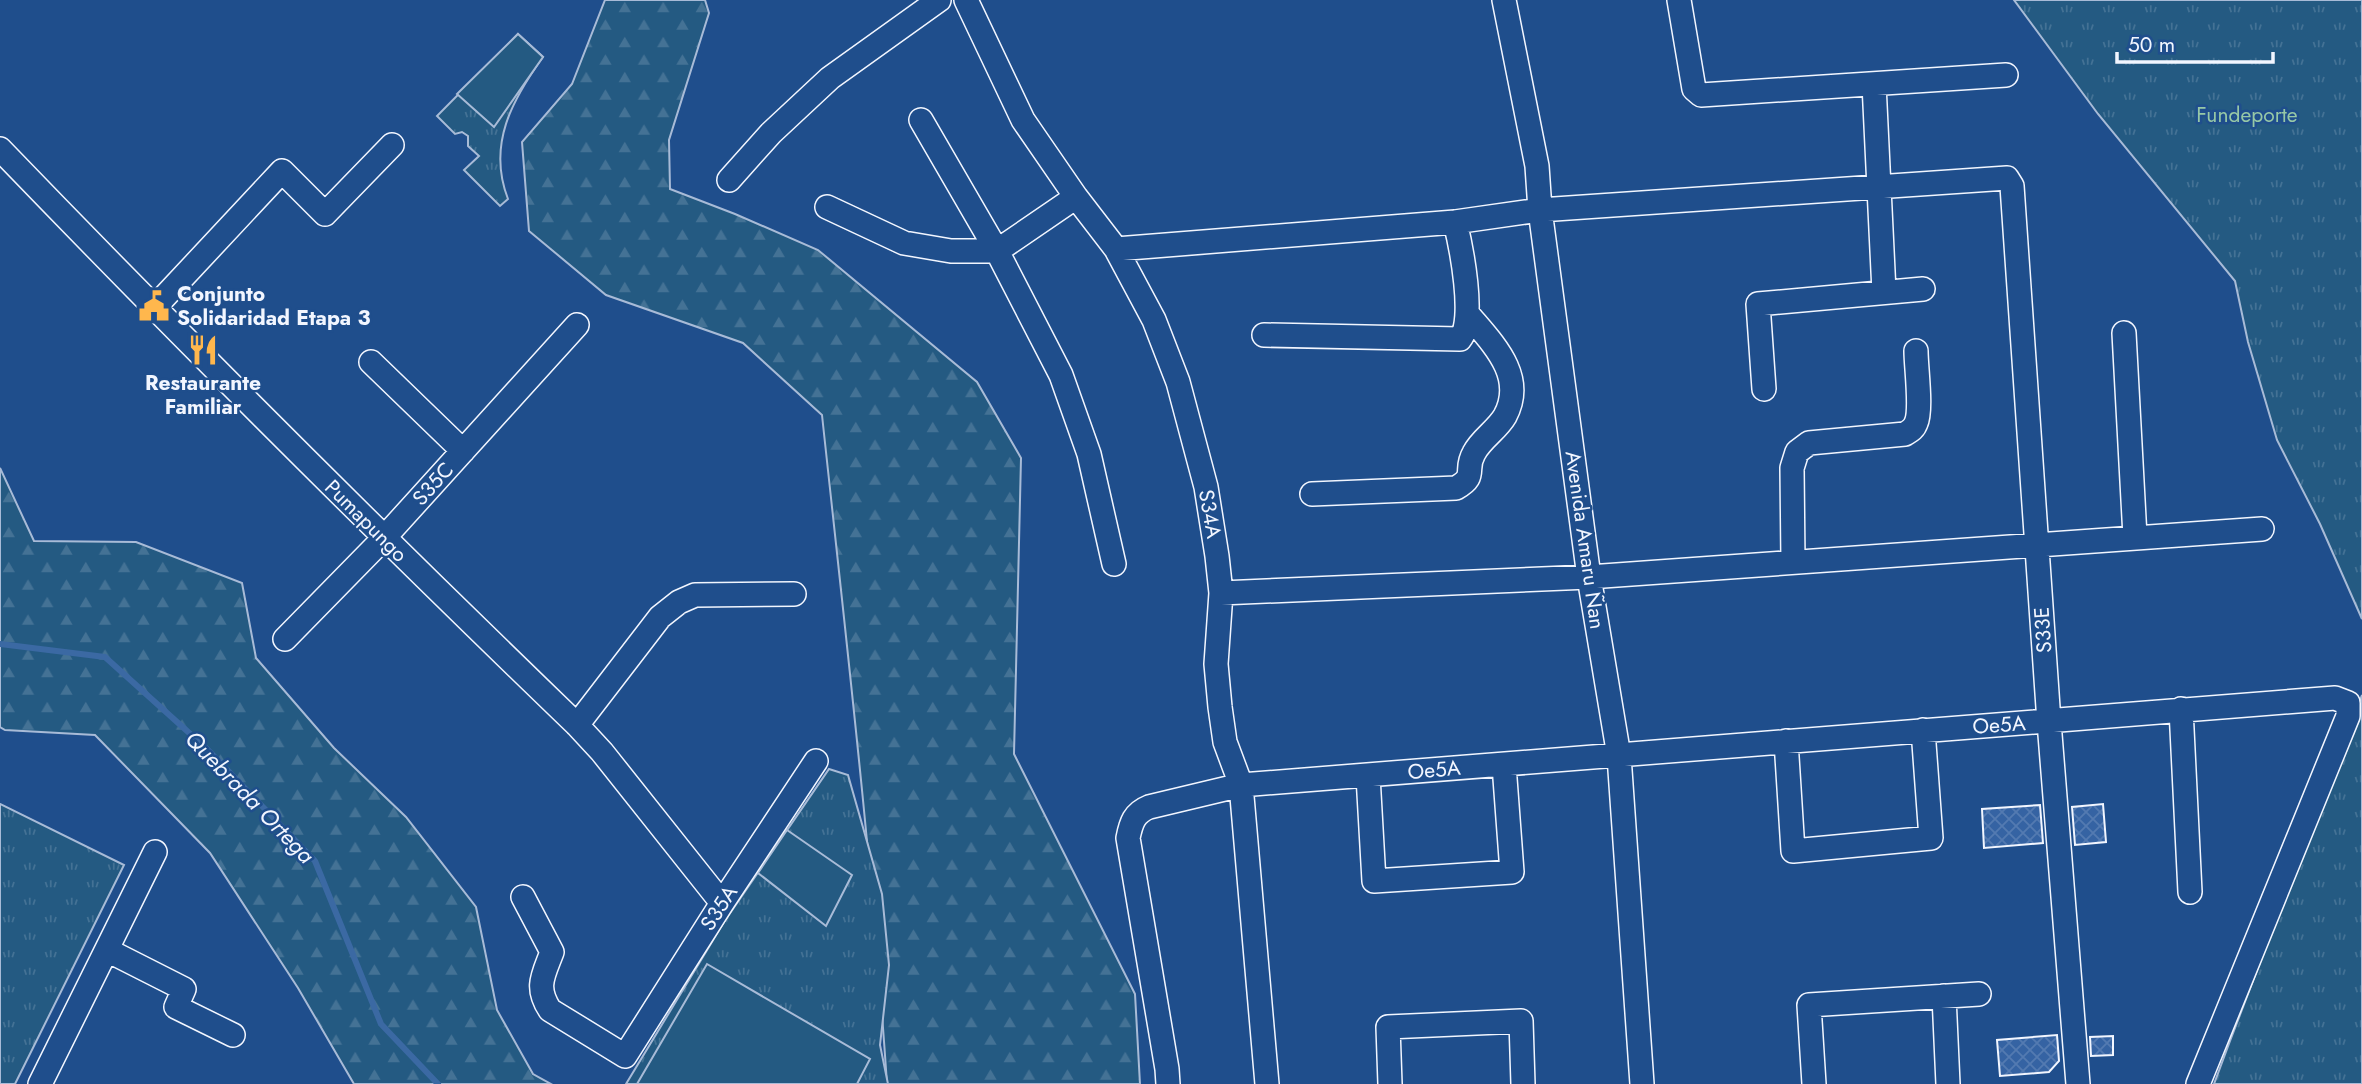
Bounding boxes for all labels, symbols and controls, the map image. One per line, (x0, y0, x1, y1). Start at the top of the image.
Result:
scale bar (2117, 21, 2273, 65)
text: 50 m (2128, 30, 2175, 60)
park label: Fundeporte (2196, 100, 2298, 130)
place label: Conjunto Solidaridad Etapa 3 (177, 279, 371, 333)
public building icon: Conjunto Solidaridad Etapa 3 (137, 289, 171, 323)
restaurant icon: Restaurante Familiar (186, 333, 220, 367)
place label: Restaurante Familiar (145, 368, 261, 422)
street label: Avenida Amaru Ñan (1558, 449, 1612, 631)
street label: S35C (405, 456, 461, 512)
street label: Pumapungo (318, 473, 414, 569)
street label: S34A (1191, 487, 1229, 541)
street label: S33E (2026, 606, 2060, 654)
street label: Oe5A (1971, 708, 2027, 742)
water label: Quebrada Ortega (177, 723, 323, 872)
street label: Oe5A (1406, 753, 1462, 787)
street label: S35A (693, 879, 745, 937)

